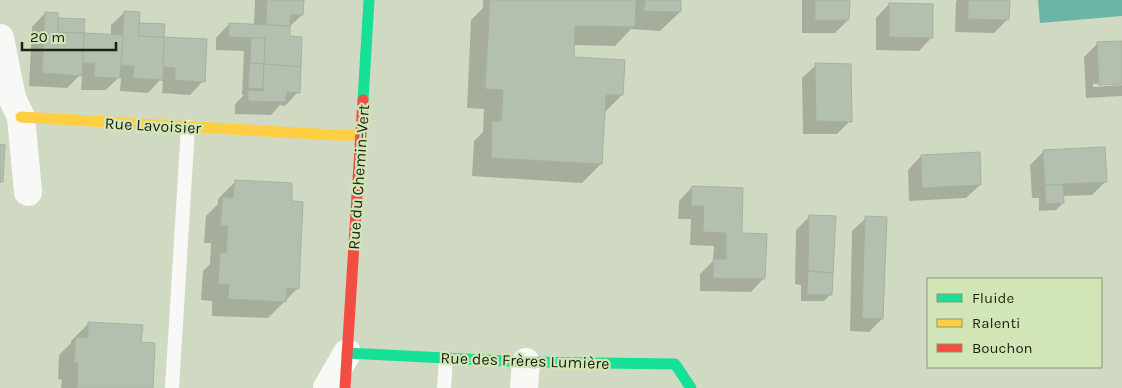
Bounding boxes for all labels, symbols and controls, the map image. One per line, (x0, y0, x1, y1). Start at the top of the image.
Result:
scale bar (22, 20, 116, 52)
text: 20 m (30, 28, 65, 46)
street label: Rue du Chemin-Vert (344, 104, 373, 250)
street label: Rue Lavoisier (104, 113, 202, 138)
legend (927, 278, 1102, 368)
text: Fluide (972, 289, 1014, 307)
text: Ralenti (972, 314, 1021, 332)
text: Bouchon (972, 339, 1033, 357)
street label: Rue des Frères Lumière (440, 348, 610, 373)

